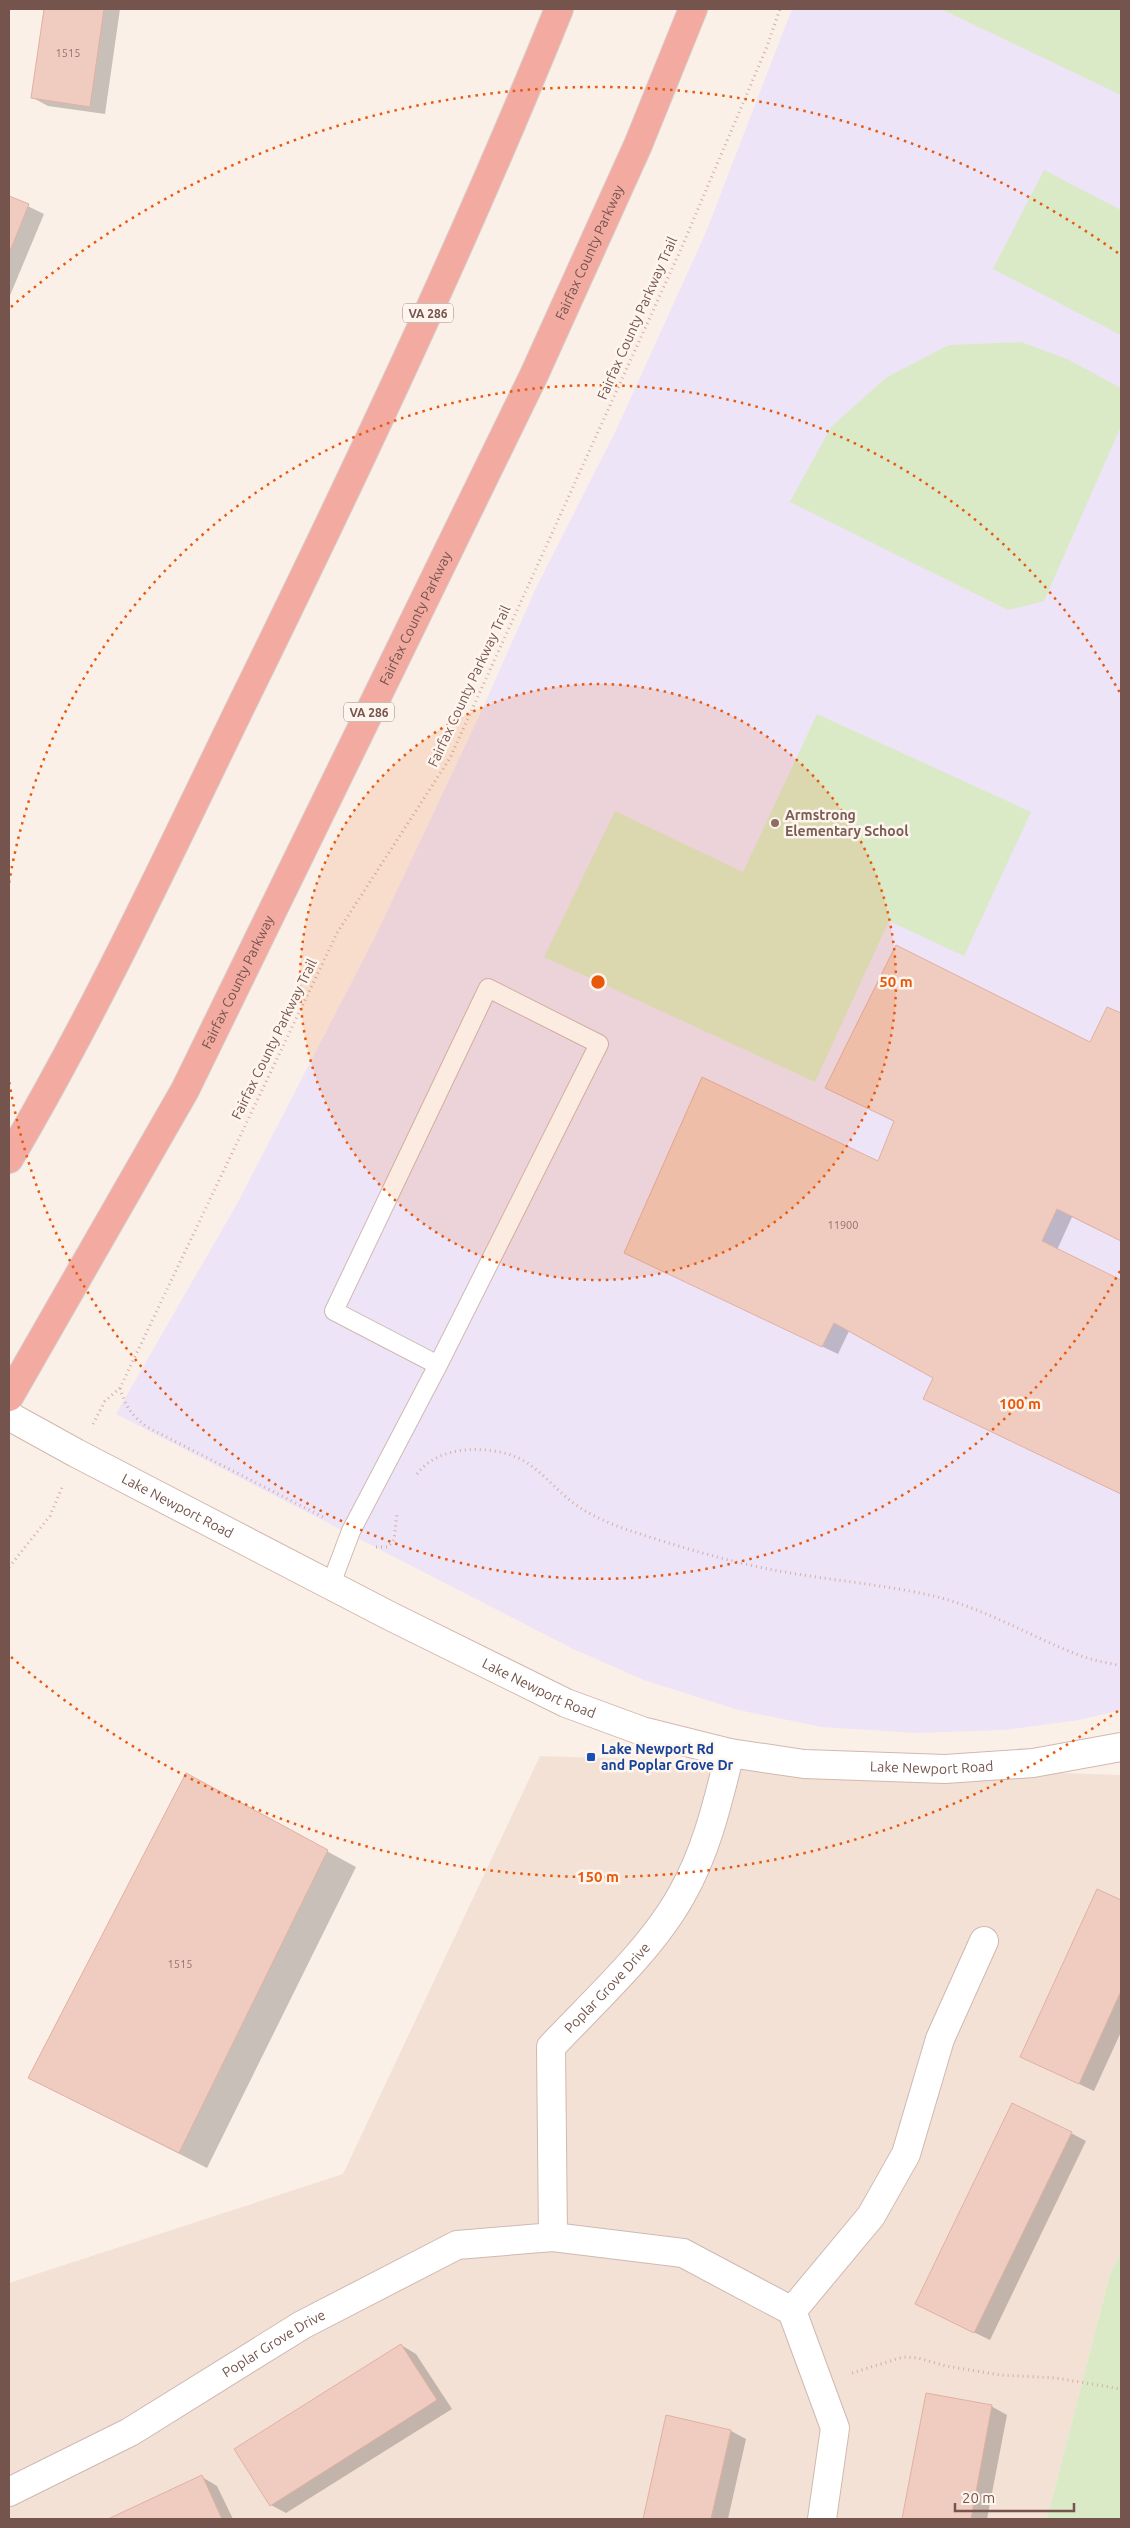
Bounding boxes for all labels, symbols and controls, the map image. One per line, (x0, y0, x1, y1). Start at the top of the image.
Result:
house number: 1515 (56, 47, 80, 59)
street label: Fairfax County Parkway (552, 182, 627, 323)
street label: Fairfax County Parkway Trail (594, 234, 680, 402)
road number: VA 286 (403, 304, 453, 322)
street label: Fairfax County Parkway (376, 549, 455, 687)
street label: Fairfax County Parkway Trail (424, 602, 514, 769)
road number: VA 286 (344, 702, 394, 722)
place label: Armstrong Elementary School (785, 807, 908, 839)
marker: Armstrong Elementary School (769, 817, 781, 829)
street label: Fairfax County Parkway (198, 912, 277, 1051)
street label: Fairfax County Parkway Trail (228, 956, 320, 1122)
centre of rings (589, 973, 607, 991)
text: 50 m (879, 973, 913, 990)
house number: 11900 (827, 1219, 859, 1231)
text: 100 m (999, 1395, 1041, 1412)
street label: Lake Newport Road (119, 1470, 236, 1541)
street label: Lake Newport Road (480, 1655, 598, 1721)
place label: Lake Newport Rd and Poplar Grove Dr (601, 1741, 734, 1773)
marker: Lake Newport Rd and Poplar Grove Dr (585, 1751, 597, 1763)
street label: Lake Newport Road (870, 1758, 994, 1777)
text: 150 m (577, 1868, 619, 1885)
street label: Poplar Grove Drive (561, 1939, 653, 2036)
house number: 1515 (168, 1958, 192, 1970)
street label: Poplar Grove Drive (219, 2306, 328, 2381)
scale bar (955, 2480, 1074, 2512)
text: 20 m (962, 2489, 995, 2506)

